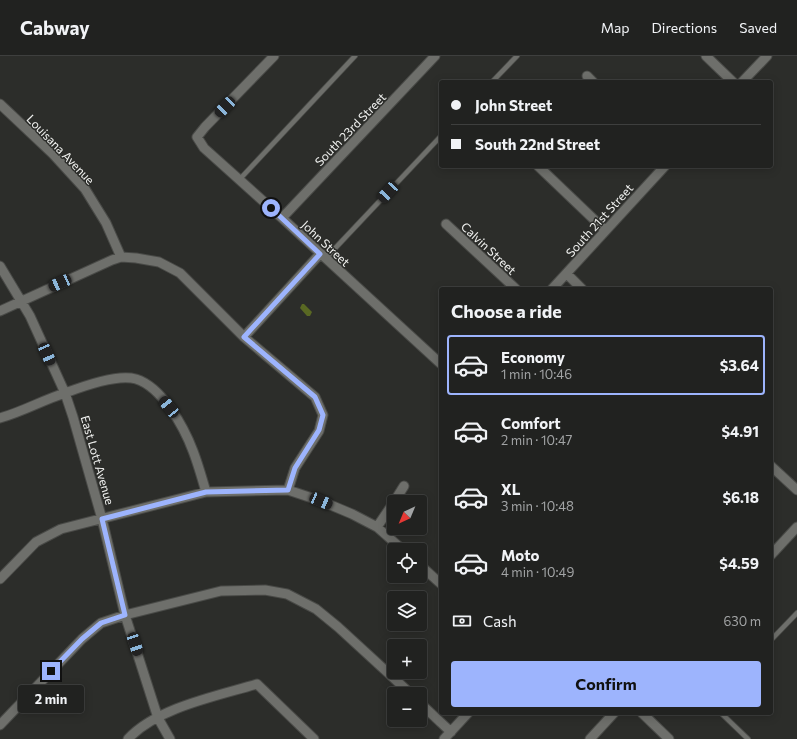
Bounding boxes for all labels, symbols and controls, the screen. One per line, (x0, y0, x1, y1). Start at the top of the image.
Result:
text: Cabway (20, 16, 90, 39)
text: Map (601, 19, 630, 36)
text: Directions (652, 19, 717, 36)
text: Saved (739, 19, 777, 36)
street label: South 23rd Street (312, 89, 389, 168)
car (212, 94, 238, 120)
text: John Street (475, 96, 552, 114)
street label: Louisana Avenue (24, 111, 98, 187)
text: South 22nd Street (475, 135, 600, 153)
car (375, 179, 401, 205)
street label: South 21st Street (563, 181, 635, 259)
route start (262, 199, 280, 217)
street label: John Street (298, 217, 353, 270)
street label: Calvin Street (459, 219, 519, 277)
car (47, 273, 73, 293)
text: Choose a ride (451, 300, 562, 322)
car (37, 341, 57, 367)
icon: car (453, 347, 489, 383)
text: Economy (501, 348, 565, 366)
text: $3.64 (720, 356, 759, 374)
text: 1 min · 10:46 (501, 366, 572, 382)
car (157, 394, 181, 420)
icon: car (453, 413, 489, 449)
street label: East Lott Avenue (79, 414, 117, 506)
text: Comfort (501, 414, 561, 432)
text: $4.91 (721, 422, 759, 440)
text: 2 min · 10:47 (501, 432, 572, 448)
icon: car (453, 479, 489, 515)
text: XL (501, 480, 520, 498)
text: $6.18 (722, 488, 759, 506)
car (308, 491, 334, 511)
north arrow (387, 495, 427, 535)
map controls (387, 495, 427, 727)
text: 3 min · 10:48 (501, 498, 574, 514)
button: locate (387, 543, 427, 583)
icon: car (453, 545, 489, 581)
text: Moto (501, 546, 540, 564)
text: $4.59 (719, 554, 759, 572)
text: 4 min · 10:49 (501, 564, 574, 580)
button: layers (387, 591, 427, 631)
icon: cash (451, 610, 473, 632)
text: Cash (483, 612, 517, 630)
text: 630 m (723, 613, 761, 629)
car (126, 631, 144, 657)
button: + (387, 639, 427, 679)
button: Confirm (451, 661, 761, 707)
route end (42, 662, 60, 680)
callout: 2 min (18, 685, 84, 713)
button: − (387, 687, 427, 727)
text: 2 min (35, 691, 67, 707)

